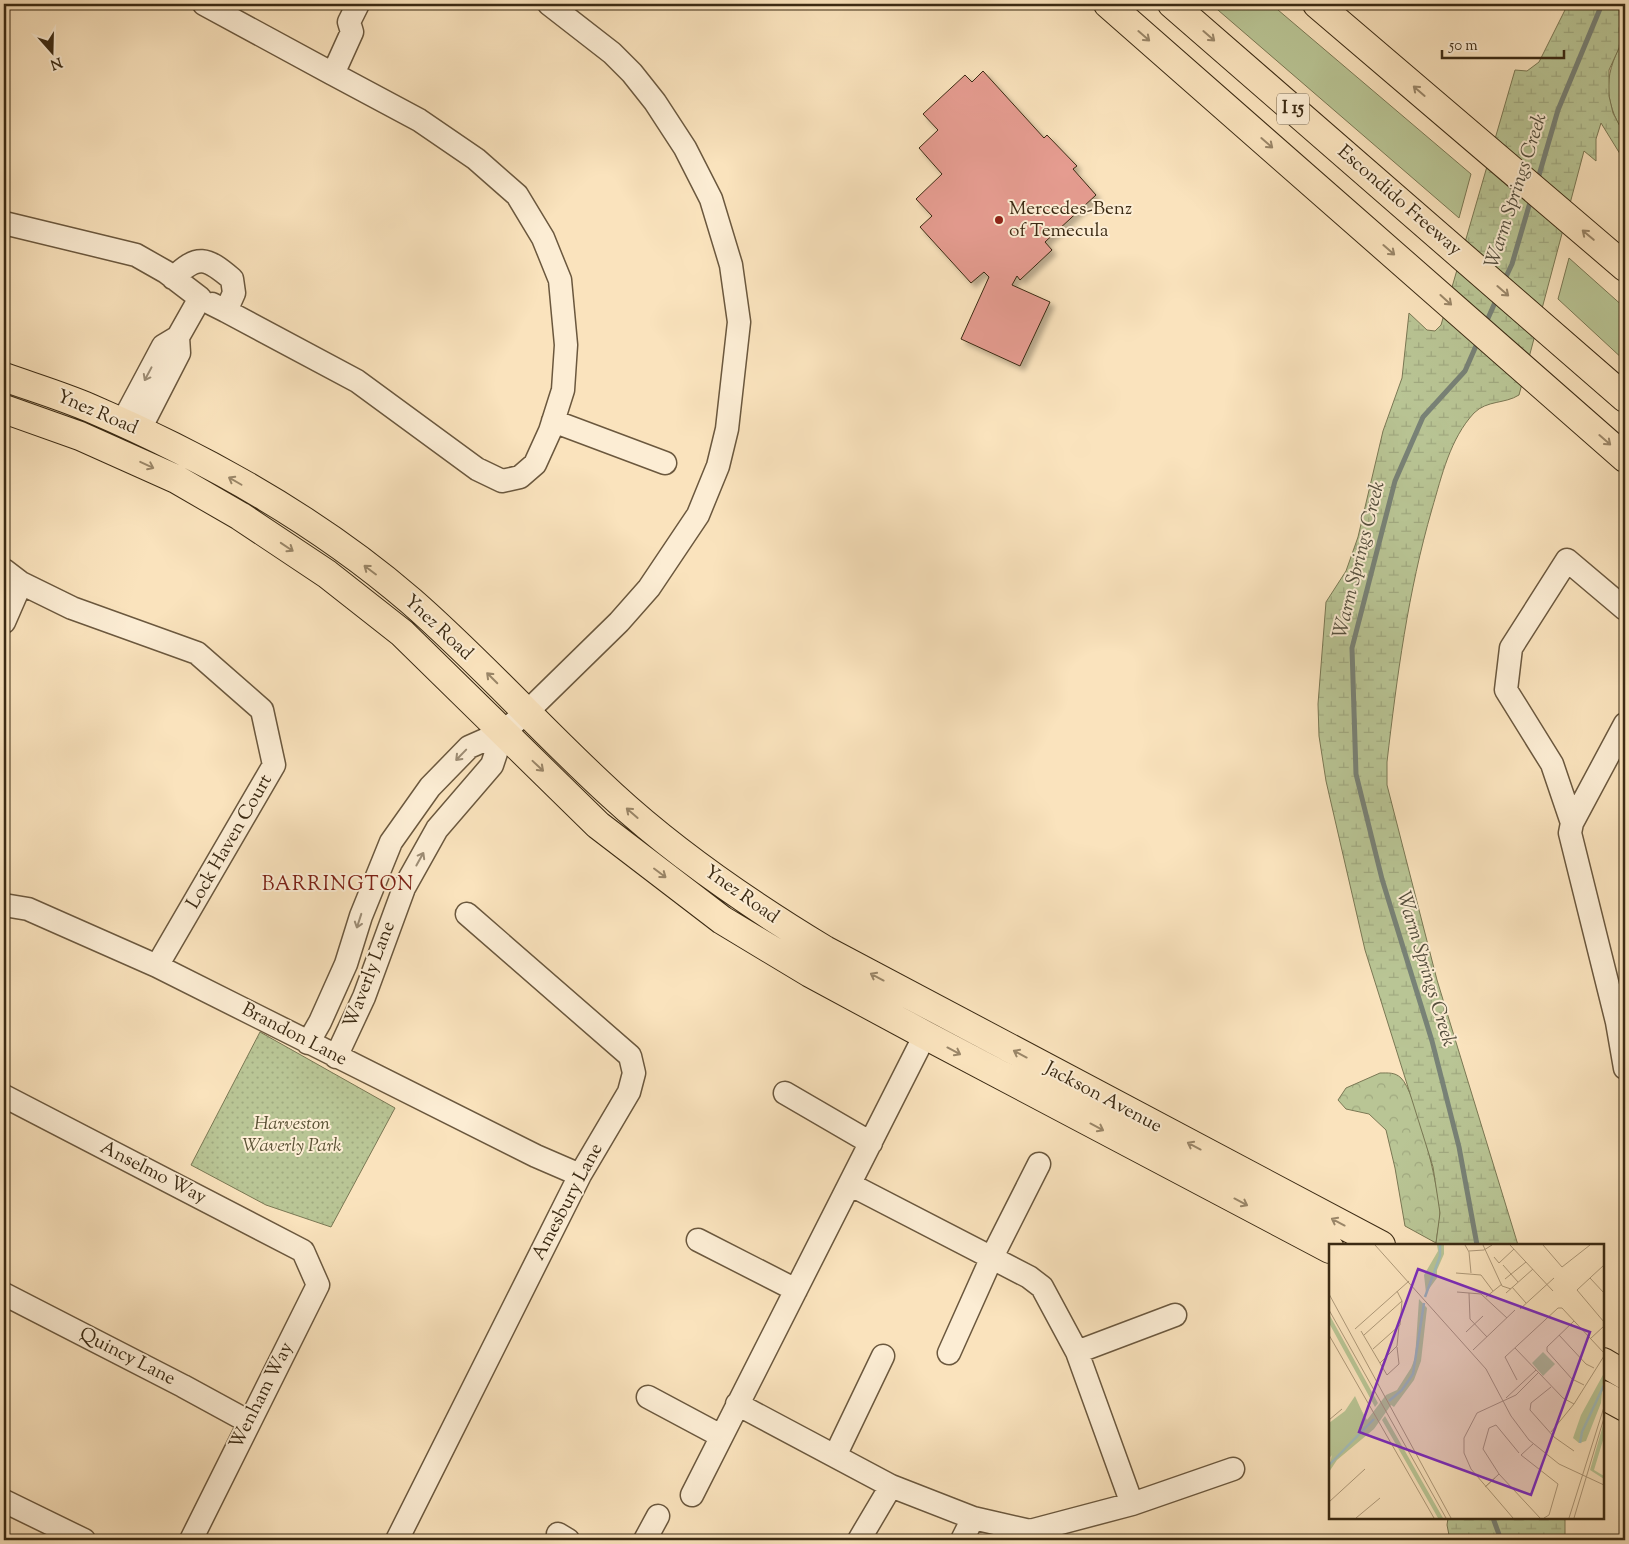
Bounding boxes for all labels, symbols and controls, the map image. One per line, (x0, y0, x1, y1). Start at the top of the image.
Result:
north arrow (28, 28, 78, 78)
scale bar (1442, 28, 1564, 60)
one-way arrow (1138, 30, 1151, 42)
one-way arrow (1202, 30, 1215, 41)
text: 50 m (1448, 36, 1478, 57)
text: N (47, 51, 64, 74)
one-way arrow (1412, 86, 1425, 97)
road number: I 15 (1277, 94, 1309, 125)
water label: Warm Springs Creek (1478, 110, 1556, 272)
one-way arrow (1260, 137, 1273, 149)
street label: Escondido Freeway (1331, 139, 1467, 263)
place label: Mercedes-Benz of Temecula (1009, 196, 1132, 245)
marker: Mercedes-Benz of Temecula (993, 214, 1005, 226)
one-way arrow (1582, 230, 1595, 241)
one-way arrow (1383, 244, 1396, 256)
one-way arrow (1496, 285, 1509, 297)
one-way arrow (1440, 294, 1453, 306)
one-way arrow (143, 366, 152, 381)
street label: Ynez Road (52, 384, 142, 442)
one-way arrow (1598, 434, 1611, 446)
one-way arrow (139, 461, 154, 471)
one-way arrow (228, 475, 242, 485)
water label: Warm Springs Creek (1326, 478, 1394, 642)
one-way arrow (280, 542, 294, 552)
one-way arrow (363, 565, 377, 575)
street label: Ynez Road (397, 589, 479, 667)
one-way arrow (486, 672, 498, 684)
one-way arrow (455, 749, 467, 761)
one-way arrow (531, 760, 544, 772)
street label: Lock Haven Court (180, 769, 280, 914)
one-way arrow (626, 807, 639, 818)
one-way arrow (415, 853, 425, 867)
street label: Ynez Road (698, 859, 784, 931)
one-way arrow (653, 867, 666, 878)
district label: BARRINGTON (262, 871, 414, 900)
water label: Warm Springs Creek (1388, 888, 1462, 1050)
one-way arrow (354, 913, 363, 929)
street label: Waverly Lane (337, 918, 403, 1032)
one-way arrow (869, 972, 884, 982)
street label: Brandon Lane (237, 997, 352, 1073)
one-way arrow (946, 1047, 961, 1056)
one-way arrow (1013, 1049, 1028, 1058)
street label: Jackson Avenue (1039, 1055, 1167, 1140)
park label: Harveston Waverly Park (242, 1111, 342, 1160)
one-way arrow (1090, 1122, 1104, 1132)
street label: Anselmo Way (95, 1135, 211, 1212)
street label: Amesbury Lane (526, 1139, 610, 1265)
one-way arrow (1187, 1141, 1202, 1151)
one-way arrow (1233, 1198, 1248, 1208)
one-way arrow (1331, 1217, 1346, 1226)
inset map (1329, 1244, 1604, 1519)
street label: Quincy Lane (74, 1321, 180, 1393)
street label: Wenham Way (223, 1337, 301, 1454)

